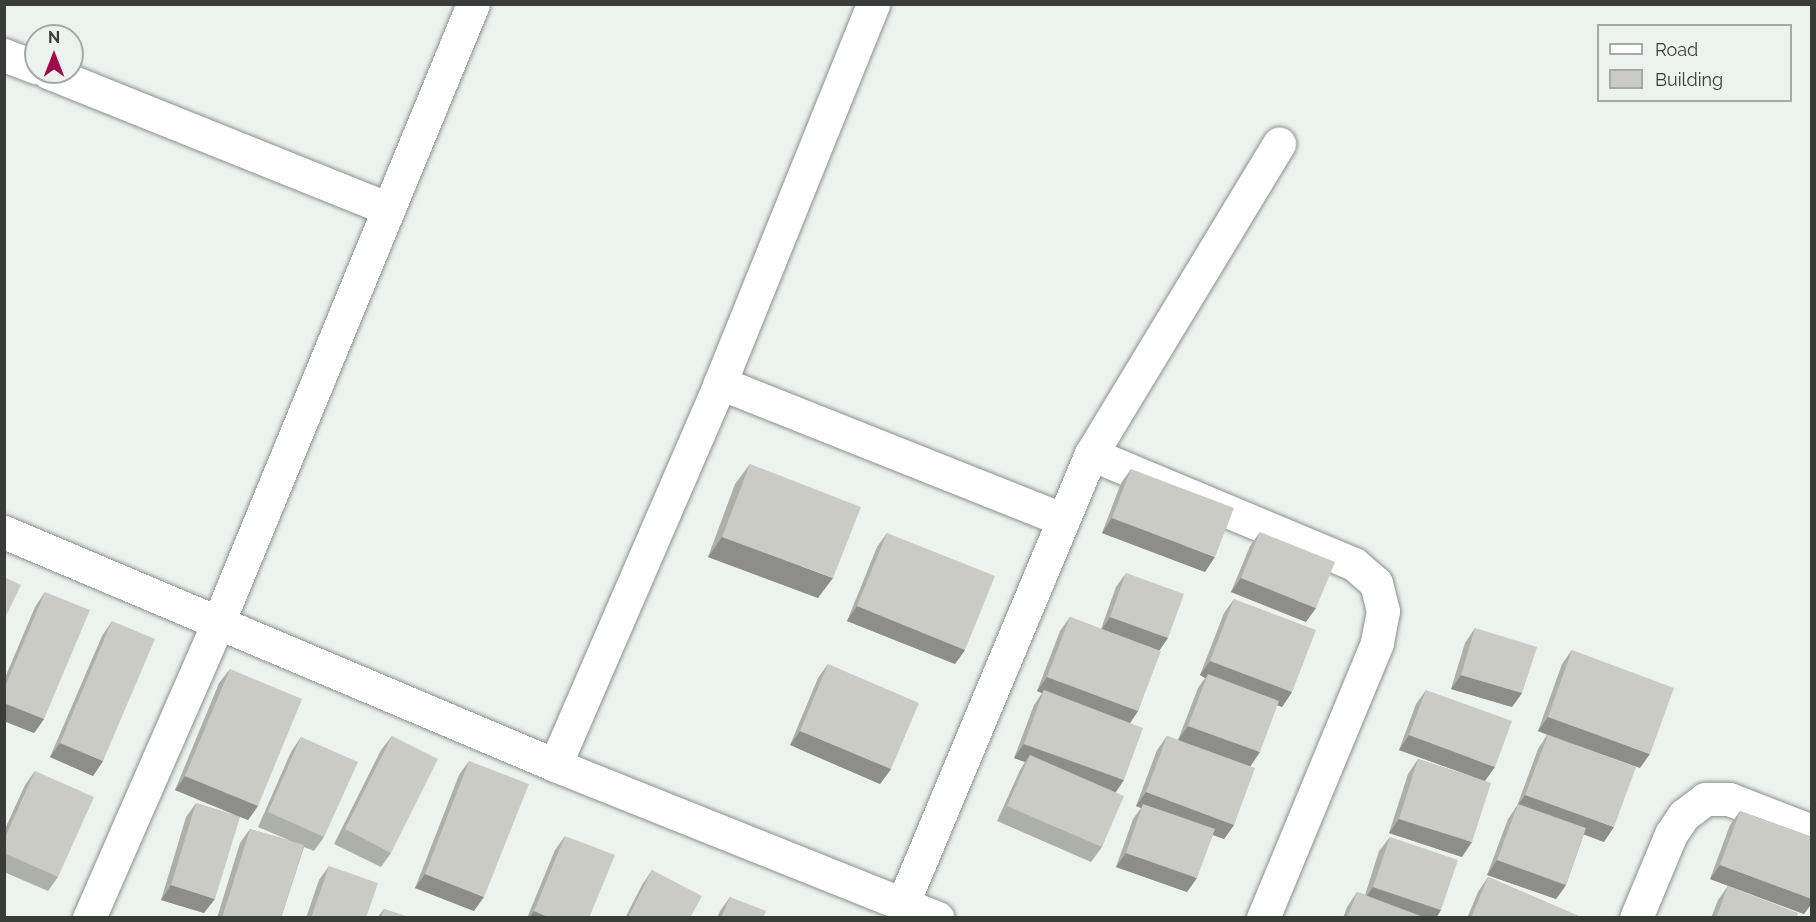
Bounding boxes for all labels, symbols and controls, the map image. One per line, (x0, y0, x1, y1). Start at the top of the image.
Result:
north arrow (24, 24, 84, 84)
legend (1597, 24, 1792, 102)
text: N (48, 28, 60, 47)
text: Road (1655, 39, 1698, 60)
text: Building (1655, 69, 1723, 90)

